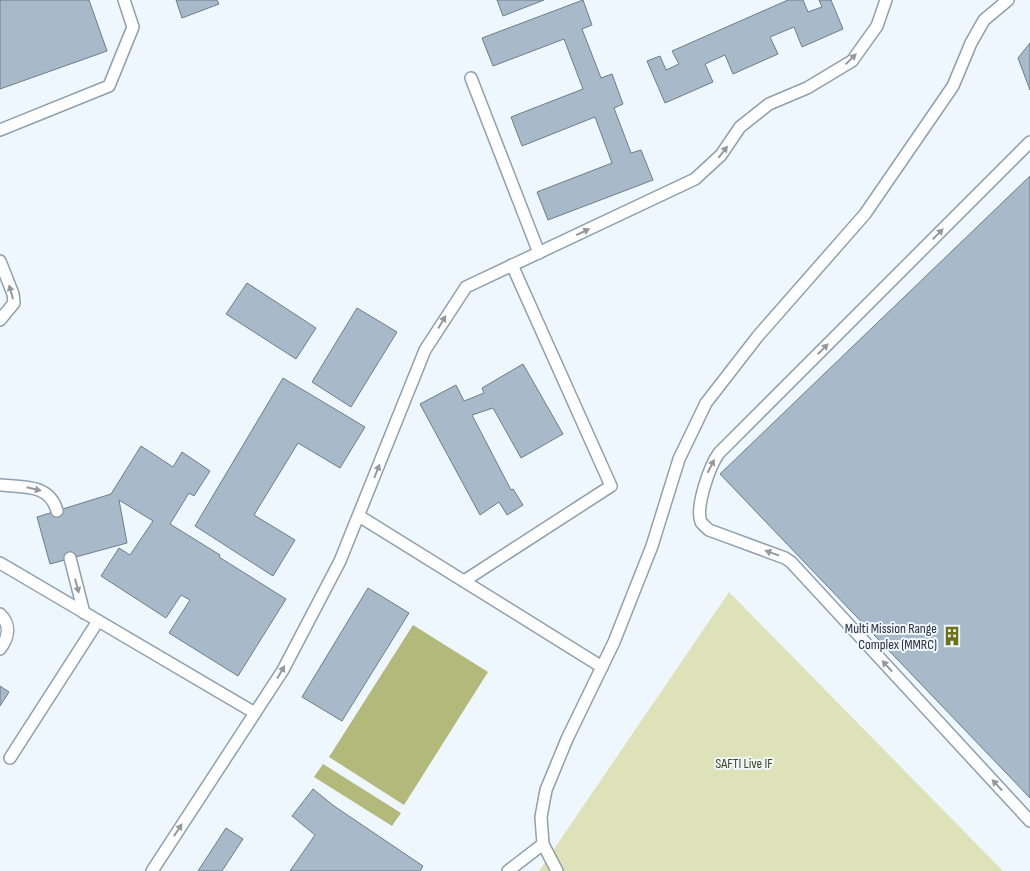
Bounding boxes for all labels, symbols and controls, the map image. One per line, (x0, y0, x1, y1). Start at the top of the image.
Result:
one-way arrow (845, 53, 857, 65)
one-way arrow (717, 146, 728, 159)
one-way arrow (576, 228, 590, 236)
one-way arrow (932, 228, 944, 240)
one-way arrow (7, 285, 15, 300)
one-way arrow (437, 316, 446, 329)
one-way arrow (817, 343, 829, 355)
one-way arrow (707, 459, 715, 473)
one-way arrow (373, 464, 381, 478)
one-way arrow (27, 485, 42, 493)
one-way arrow (764, 549, 779, 557)
one-way arrow (73, 578, 81, 593)
place label: Multi Mission Range Complex (MMRC) (845, 620, 937, 653)
building icon: Multi Mission Range Complex (MMRC) (941, 625, 963, 647)
one-way arrow (881, 660, 893, 672)
one-way arrow (277, 665, 286, 678)
park label: SAFTI Live IF (715, 755, 773, 772)
one-way arrow (991, 780, 1003, 792)
one-way arrow (174, 823, 183, 837)

